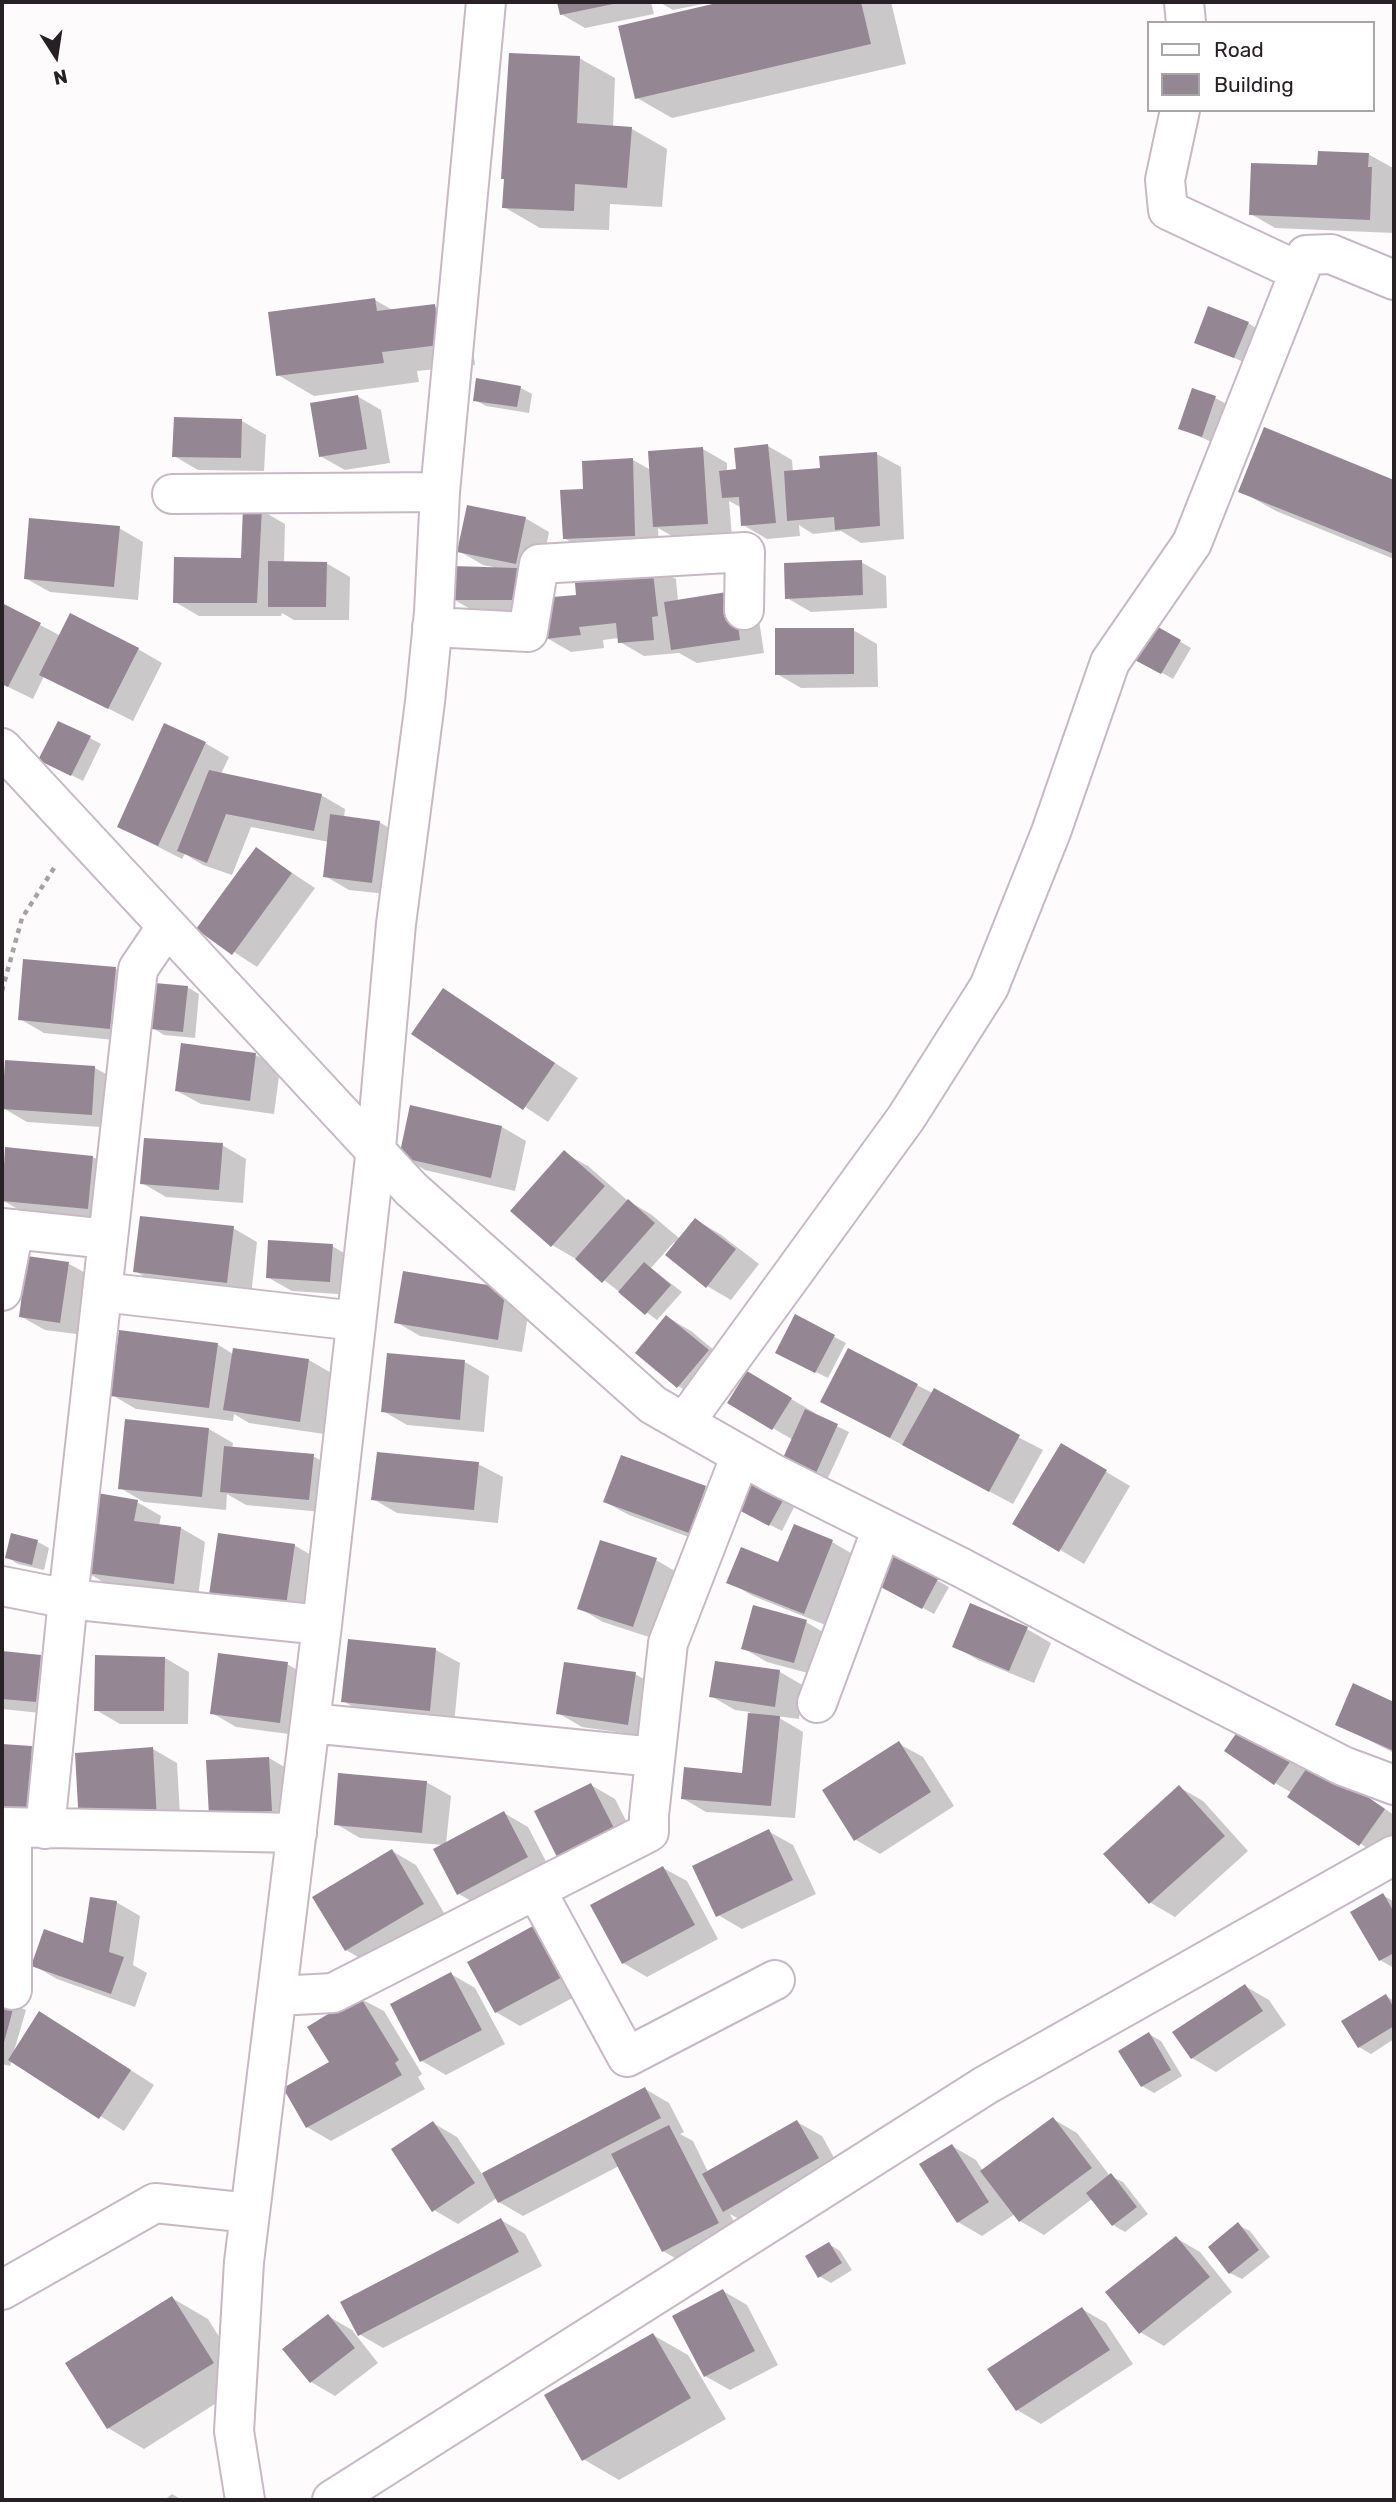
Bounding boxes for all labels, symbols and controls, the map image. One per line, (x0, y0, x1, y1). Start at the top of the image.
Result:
north arrow (21, 21, 91, 91)
legend (1148, 21, 1375, 112)
text: Road (1214, 37, 1264, 62)
text: N (51, 64, 70, 90)
text: Building (1214, 72, 1294, 97)

